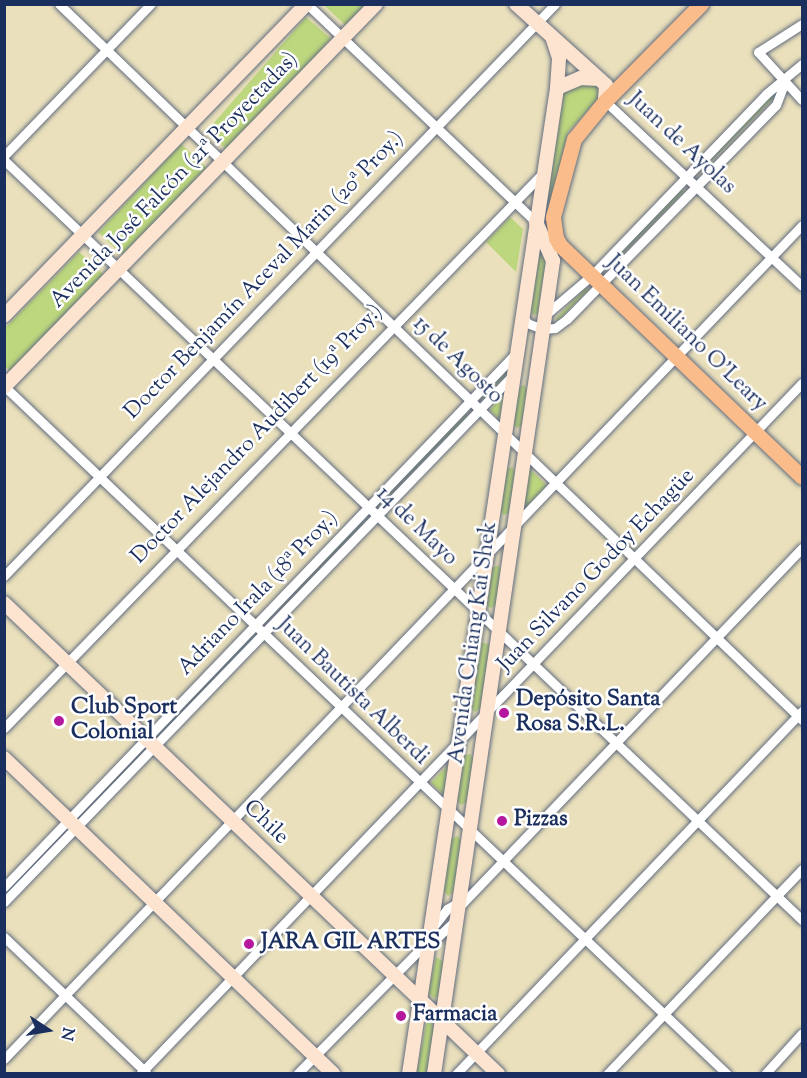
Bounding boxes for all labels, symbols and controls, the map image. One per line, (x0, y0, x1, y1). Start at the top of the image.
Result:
street label: Avenida José Falcón (21ª Proyectadas) (45, 47, 305, 315)
street label: Juan de Ayolas (621, 87, 741, 201)
street label: Doctor Benjamín Aceval Marin (20ª Proy.) (120, 126, 410, 426)
street label: Juan Emiliano O'Leary (600, 250, 772, 418)
street label: Doctor Alejandro Audibert (19ª Proy.) (127, 300, 389, 570)
street label: 15 de Agosto (406, 312, 508, 410)
street label: Juan Silvano Godoy Echagüe (493, 464, 701, 678)
street label: 14 de Mayo (370, 482, 462, 572)
street label: Adriano Irala (18ª Proy.) (173, 506, 345, 682)
street label: Avenida Chiang Kai Shek (444, 520, 504, 766)
street label: Juan Bautista Alberdi (270, 613, 434, 771)
place label: Depósito Santa Rosa S.R.L. (516, 687, 660, 738)
place label: Club Sport Colonial (71, 695, 177, 746)
marker: Depósito Santa Rosa S.R.L. (497, 706, 511, 720)
marker: Club Sport Colonial (52, 714, 66, 728)
street label: Chile (237, 795, 293, 851)
place label: Pizzas (514, 808, 568, 834)
marker: Pizzas (495, 814, 509, 828)
place label: JARA GIL ARTES (261, 931, 440, 957)
marker: JARA GIL ARTES (242, 937, 256, 951)
north arrow (18, 1000, 78, 1060)
place label: Farmacia (413, 1003, 497, 1029)
marker: Farmacia (394, 1009, 408, 1023)
text: N (54, 1025, 79, 1042)

